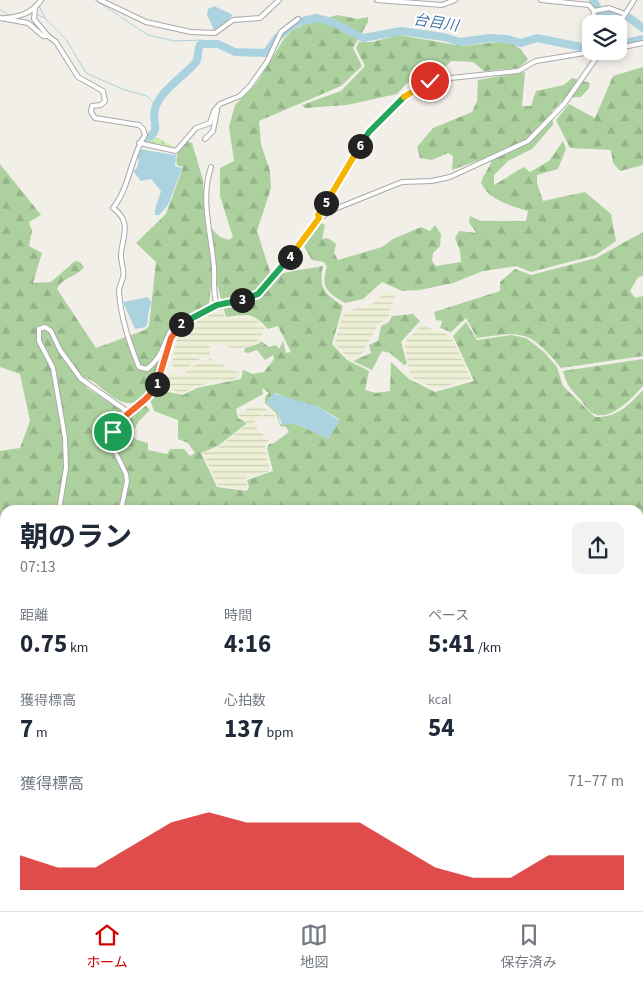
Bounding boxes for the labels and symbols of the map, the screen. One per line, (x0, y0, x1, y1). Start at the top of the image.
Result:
water label: 台目川 (412, 9, 462, 37)
pin (409, 60, 451, 102)
pin: 6 (348, 134, 372, 158)
pin: 5 (314, 190, 338, 216)
pin: 4 (278, 244, 302, 270)
pin: 3 (230, 288, 254, 312)
pin: 2 (168, 312, 194, 336)
pin: 1 (144, 372, 170, 396)
pin (92, 411, 134, 453)

